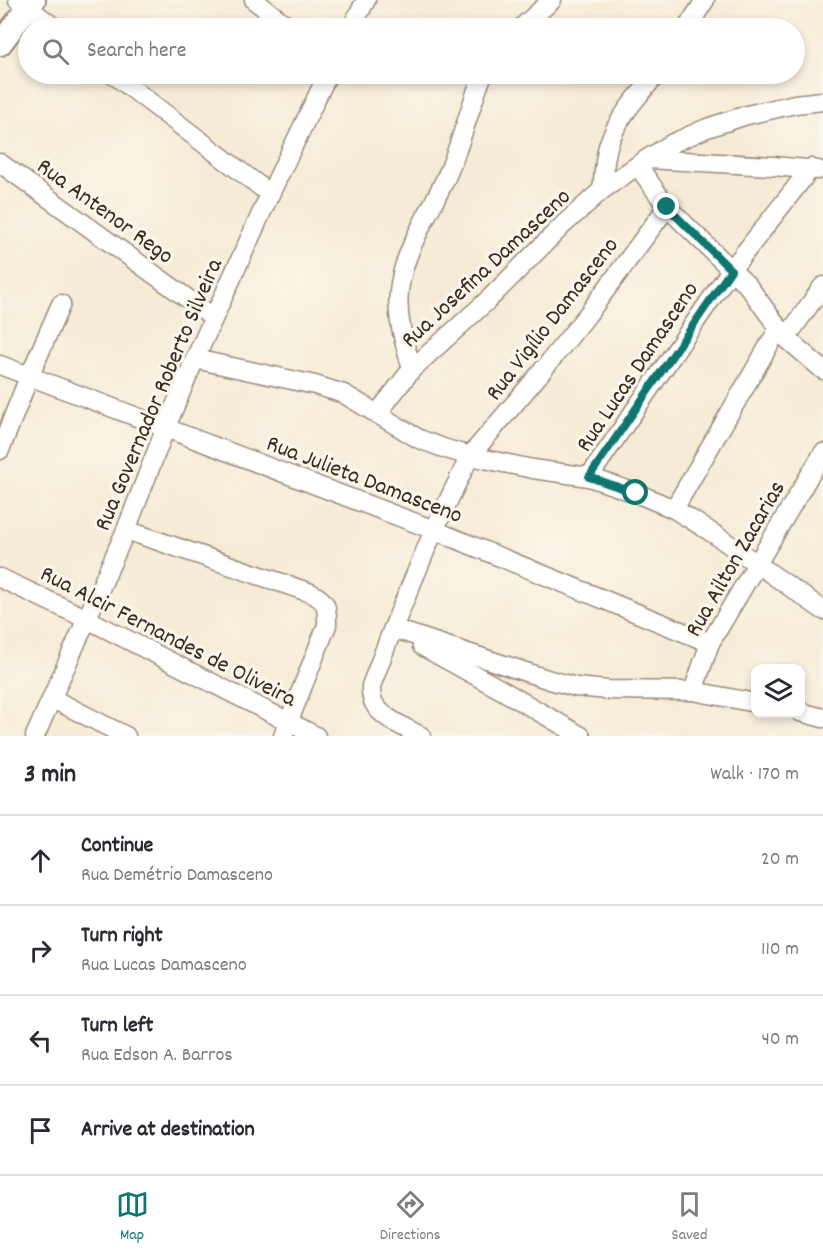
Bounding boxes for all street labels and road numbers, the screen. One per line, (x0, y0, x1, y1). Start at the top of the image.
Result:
street label: Rua Antenor Rego (29, 151, 180, 274)
street label: Rua Josefina Damasceno (395, 181, 580, 357)
street label: Rua Vigílio Damasceno (479, 231, 628, 409)
street label: Rua Governador Roberto Silveira (87, 253, 233, 537)
street label: Rua Lucas Damasceno (569, 276, 708, 460)
street label: Rua Julieta Damasceno (261, 428, 467, 534)
street label: Rua Ailton Zacarias (678, 475, 795, 644)
street label: Rua Alcir Fernandes de Oliveira (34, 558, 302, 717)

